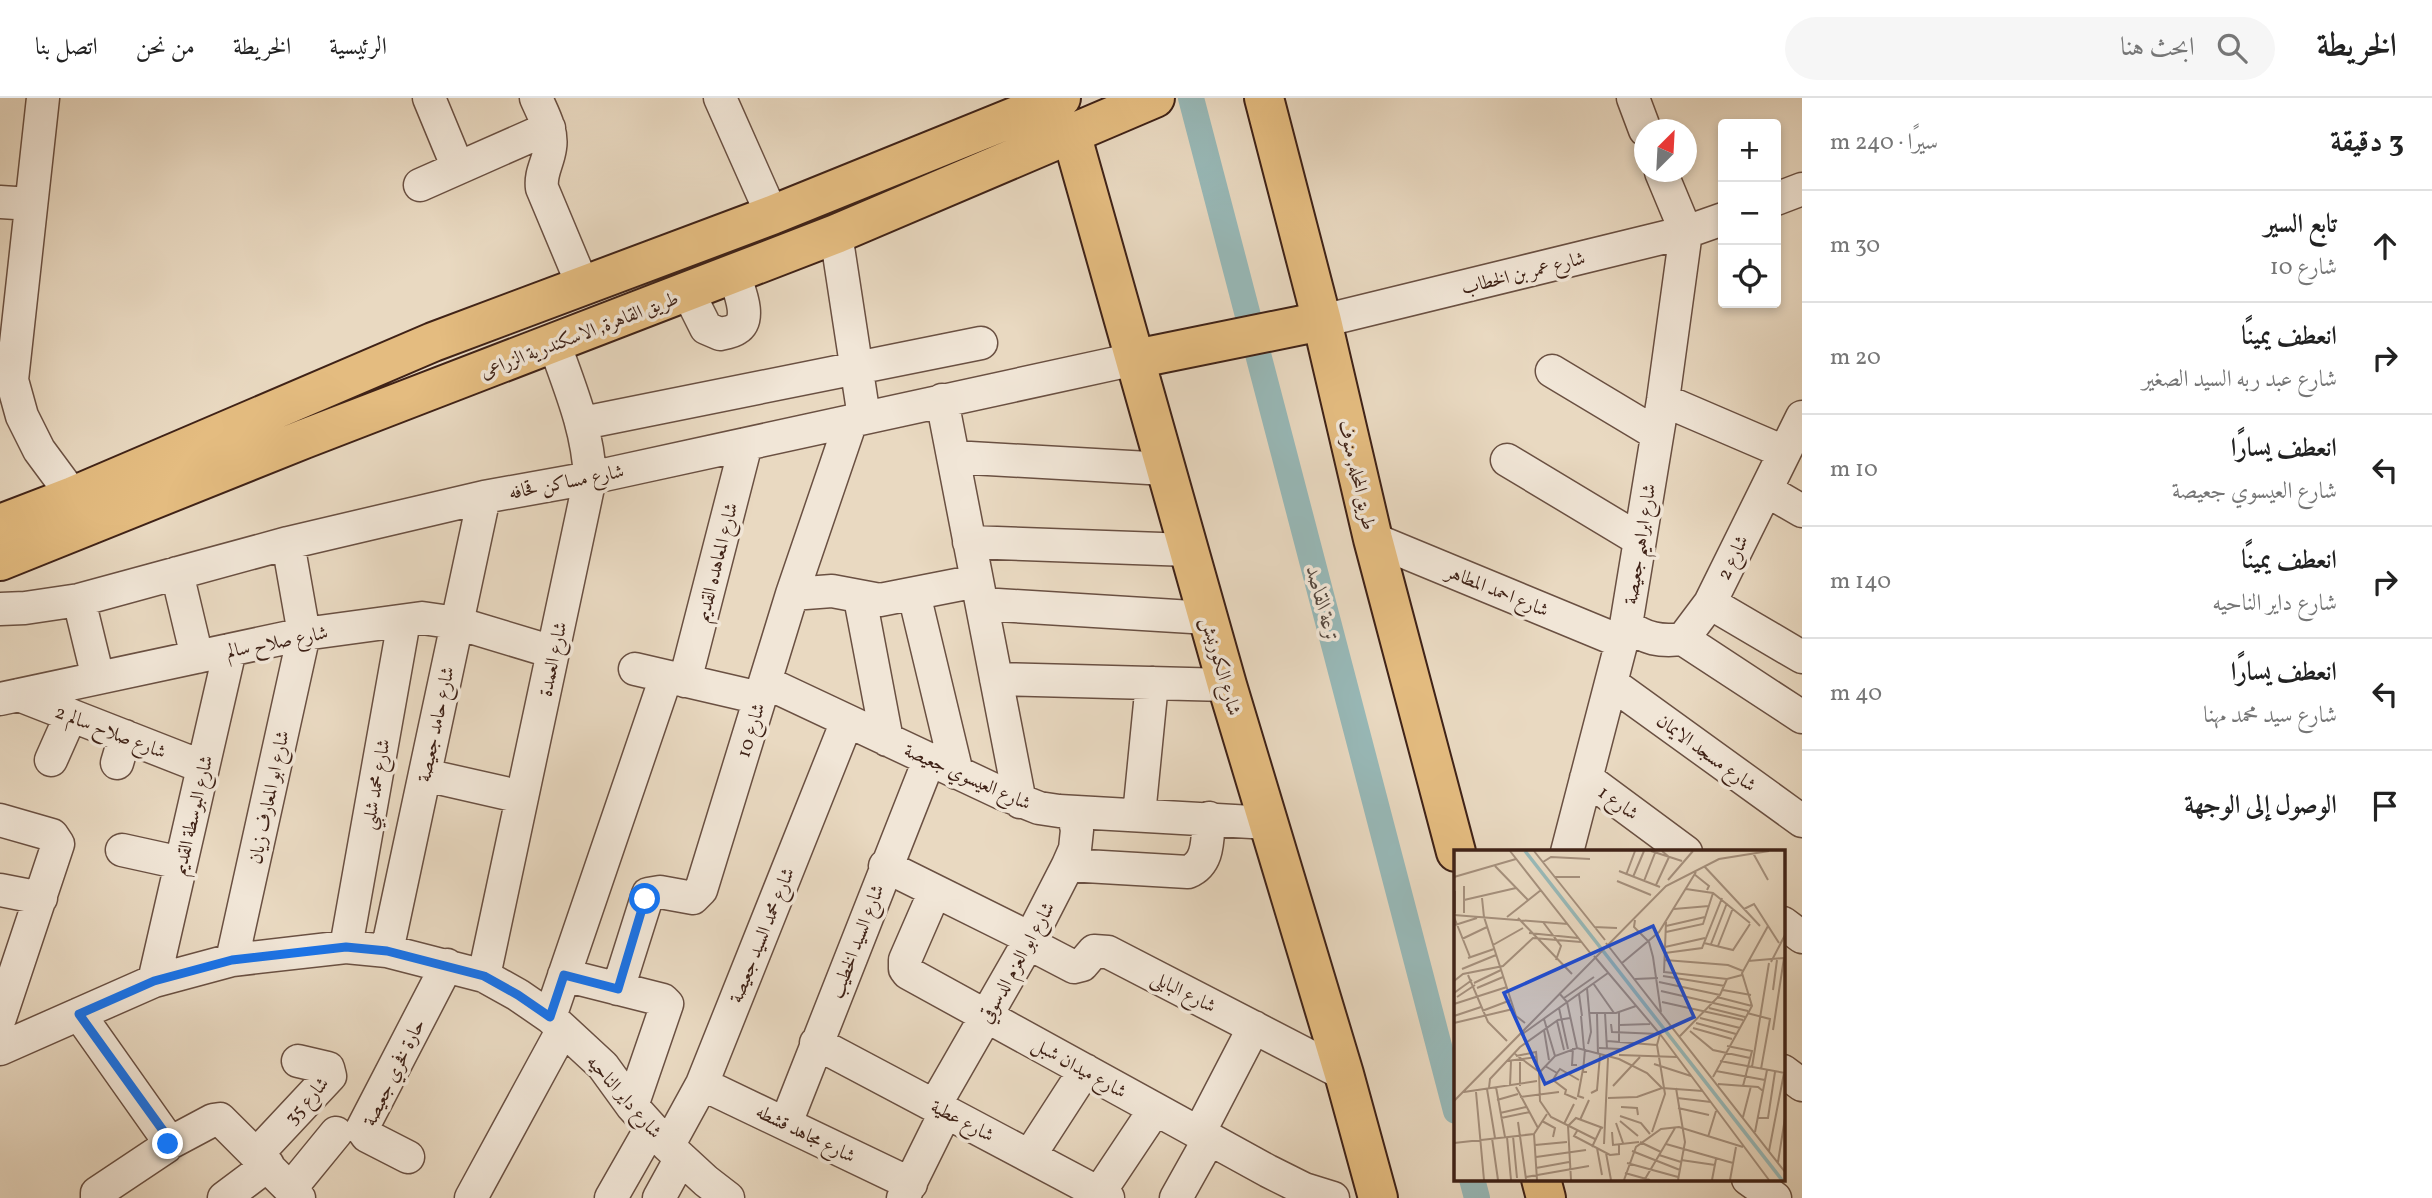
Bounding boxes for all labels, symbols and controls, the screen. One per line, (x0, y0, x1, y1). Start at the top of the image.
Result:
search box (1785, 17, 2275, 80)
text: الخريطة (2317, 25, 2397, 71)
icon: search (2213, 29, 2251, 67)
text: ابحث هنا (2120, 30, 2195, 66)
text: اتصل بنا (35, 31, 98, 65)
text: من نحن (136, 31, 195, 65)
text: الخريطة (233, 31, 291, 65)
text: الرئيسية (329, 31, 387, 65)
north arrow (1634, 119, 1697, 182)
map controls (1718, 119, 1781, 308)
button: + (1718, 119, 1781, 182)
text: 3 دقيقة (2330, 122, 2404, 164)
text: سيرًا · 240 m (1830, 127, 1938, 159)
button: − (1718, 182, 1781, 245)
text: تابع السير (2264, 207, 2337, 243)
icon: ahead (2366, 227, 2404, 265)
text: 30 m (1830, 230, 1880, 262)
button: locate (1718, 245, 1781, 308)
street label: شارع عمر بن الخطاب (1459, 246, 1589, 303)
text: شارع 10 (2270, 252, 2337, 284)
street label: طريق القاهرة, الاسكندرية الزراعى (477, 286, 683, 386)
text: انعطف يمينًا (2241, 319, 2337, 355)
icon: right (2366, 339, 2404, 377)
text: 20 m (1830, 342, 1881, 374)
text: شارع عبد ربه السيد الصغير (2142, 364, 2337, 396)
street label: طريق المحله, منوف (1331, 418, 1381, 533)
text: انعطف يسارًا (2231, 431, 2337, 467)
icon: left (2366, 451, 2404, 489)
text: 10 m (1830, 454, 1878, 486)
street label: شارع مساكن قحافه (506, 459, 626, 508)
text: شارع العيسوي جعيصة (2172, 476, 2337, 508)
street label: شارع ابراهيم جعيصة (1619, 482, 1668, 607)
street label: شارع المعاهده القديم (691, 500, 747, 625)
street label: شارع 2 (1712, 531, 1757, 585)
text: انعطف يمينًا (2241, 543, 2337, 579)
street label: شارع احمد المطاهر (1440, 559, 1552, 625)
water label: ترعة القاصد (1297, 563, 1346, 646)
icon: right (2366, 563, 2404, 601)
text: 140 m (1830, 566, 1891, 598)
text: شارع داير الناحيه (2212, 588, 2337, 620)
street label: شارع الكورنيش (1193, 614, 1247, 719)
street label: شارع صلاح سالم (224, 620, 331, 669)
street label: شارع العمدة (533, 620, 576, 699)
text: انعطف يسارًا (2231, 655, 2337, 691)
street label: شارع حامد جعيصة (412, 664, 463, 785)
icon: left (2366, 675, 2404, 713)
text: 40 m (1830, 678, 1882, 710)
street label: شارع صلاح سالم 2 (50, 700, 170, 769)
street label: شارع 10 (731, 700, 773, 761)
text: شارع سيد محمد مهنا (2203, 700, 2337, 732)
street label: شارع مسجد الايمان (1650, 708, 1761, 800)
street label: شارع ابو المعارف زيان (243, 728, 298, 867)
street label: شارع محمد شلبي (356, 737, 402, 832)
street label: شارع العيسوي جعيصة (899, 738, 1035, 818)
street label: شارع البوسطة القديم (167, 753, 222, 879)
street label: شارع 1 (1592, 780, 1643, 828)
icon: arrive (2366, 787, 2404, 825)
text: الوصول إلى الوجهة (2184, 788, 2337, 824)
inset map (1454, 850, 1784, 1180)
street label: شارع محمد السيد جعيصة (724, 864, 803, 1008)
street label: شارع السيد الخطيب (824, 881, 893, 1003)
route start (629, 883, 660, 914)
street label: شارع ابو العزم الدسوقي (974, 898, 1064, 1029)
street label: شارع البابلى (1146, 965, 1220, 1021)
street label: حارة فخري جعيصة (358, 1015, 433, 1131)
street label: شارع ميدان شبل (1027, 1032, 1131, 1106)
street label: شارع داير الناحيه (579, 1050, 667, 1145)
street label: شارع 35 (279, 1072, 336, 1132)
street label: شارع عطية (925, 1094, 998, 1150)
street label: شارع مجاهد قشطه (750, 1099, 859, 1171)
route end (152, 1128, 183, 1159)

